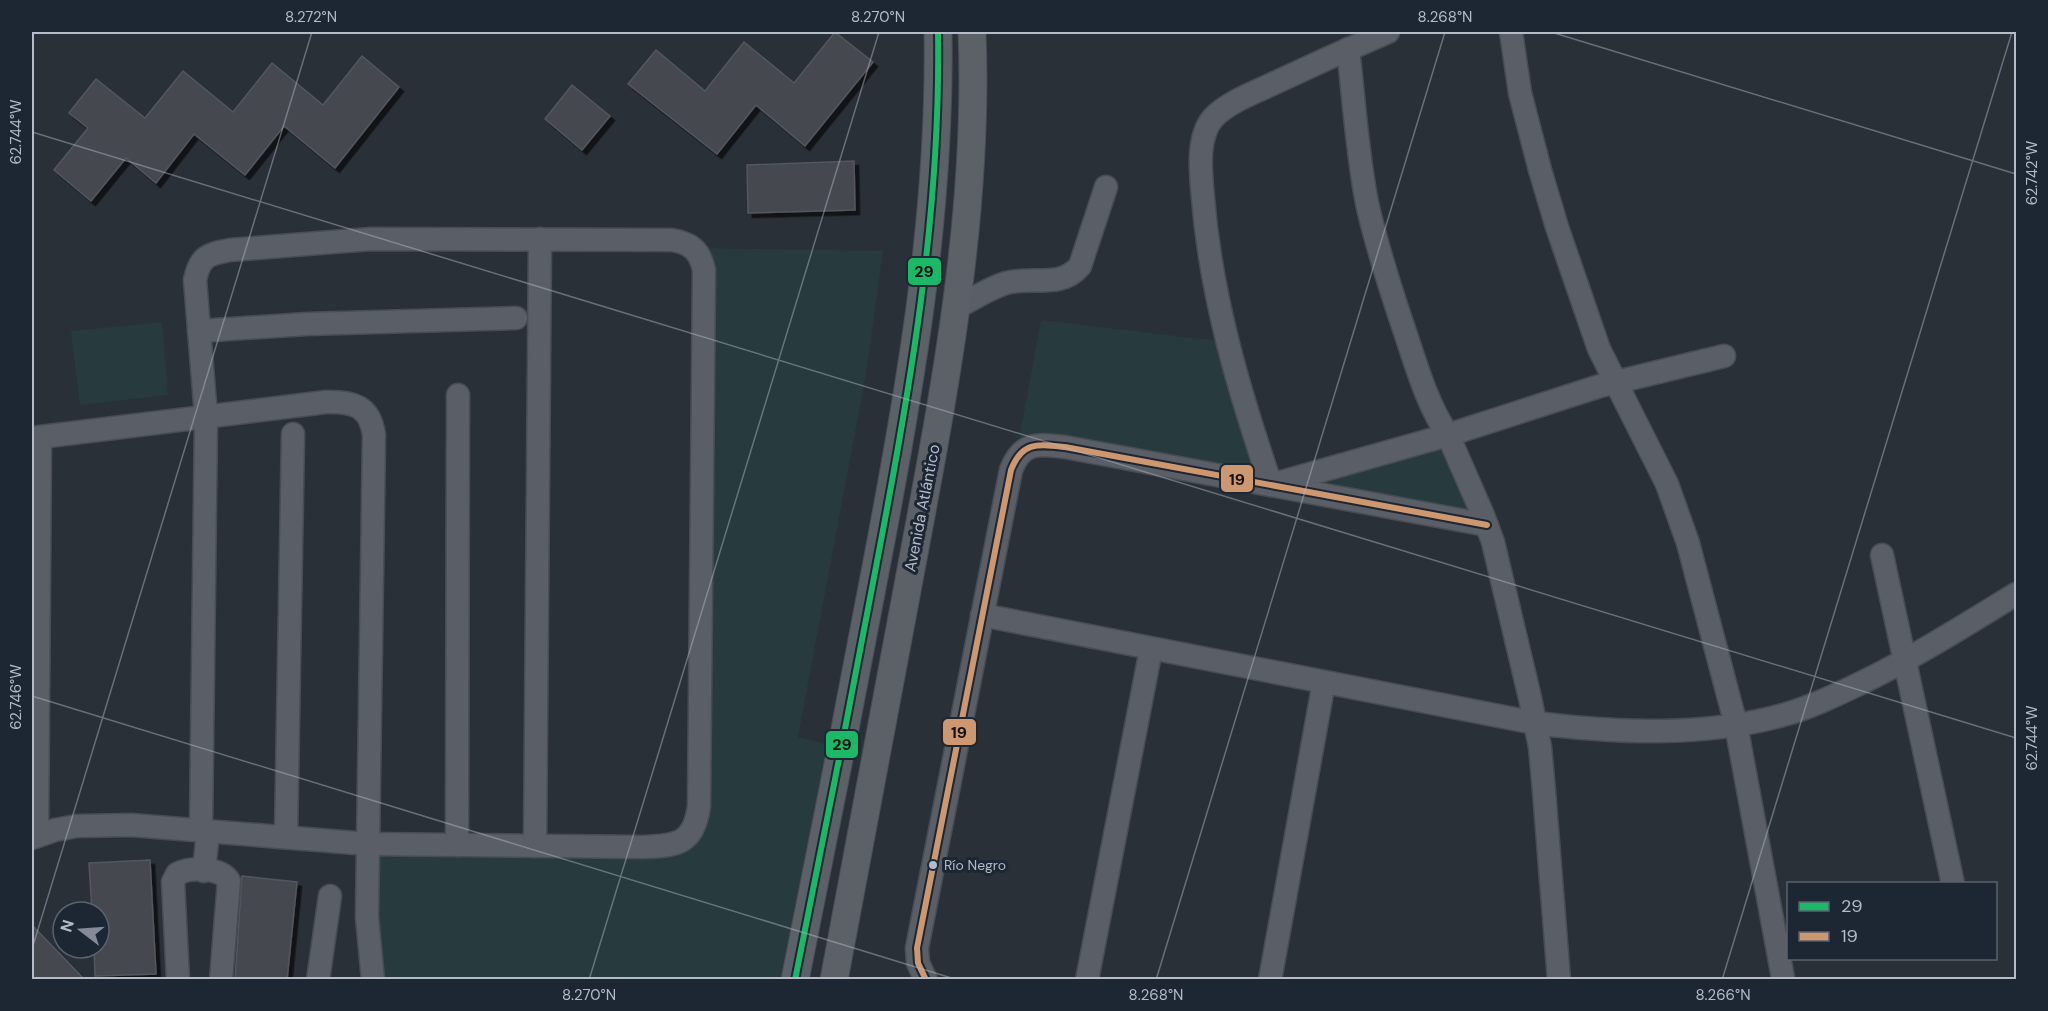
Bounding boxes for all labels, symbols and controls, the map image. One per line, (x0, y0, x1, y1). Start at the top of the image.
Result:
text: 8.272°N (285, 7, 337, 27)
text: 8.270°N (851, 7, 905, 27)
text: 8.268°N (1418, 7, 1472, 27)
text: 62.744°W (6, 99, 26, 165)
text: 62.742°W (2022, 140, 2042, 205)
line badge: 29 (907, 257, 942, 286)
text: 29 (914, 261, 934, 282)
street label: Avenida Atlántico (899, 442, 945, 574)
line badge: 19 (1220, 464, 1254, 493)
text: 19 (1229, 469, 1245, 490)
text: 62.746°W (6, 664, 26, 730)
text: 62.744°W (2022, 705, 2042, 771)
line badge: 19 (942, 718, 977, 746)
text: 19 (951, 722, 967, 743)
line badge: 29 (825, 730, 859, 759)
text: 29 (832, 734, 852, 755)
place label: Río Negro (944, 856, 1006, 874)
marker: Río Negro (927, 859, 939, 871)
legend (1787, 882, 1997, 960)
text: 29 (1841, 894, 1863, 918)
north arrow (51, 900, 111, 960)
text: N (55, 917, 79, 934)
text: 19 (1841, 924, 1858, 948)
text: 8.270°N (562, 985, 616, 1005)
text: 8.268°N (1129, 985, 1183, 1005)
text: 8.266°N (1695, 985, 1751, 1005)

